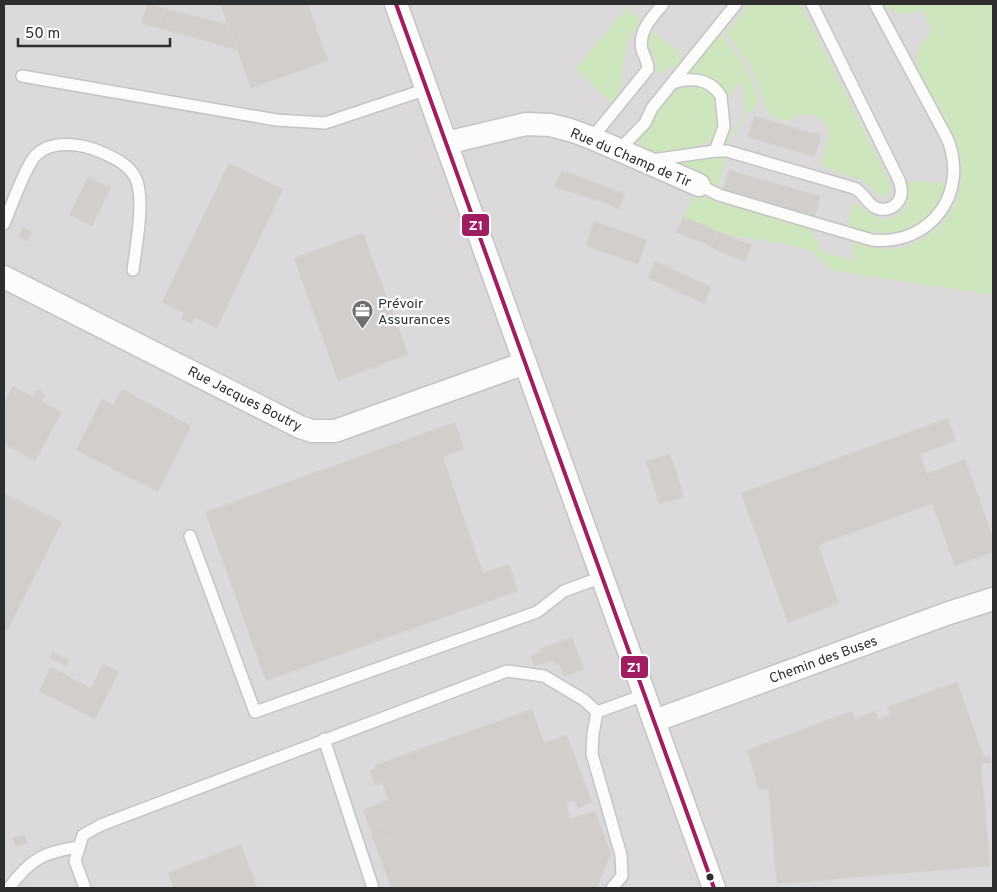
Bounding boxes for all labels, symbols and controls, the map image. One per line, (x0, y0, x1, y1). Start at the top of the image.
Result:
scale bar (18, 15, 170, 47)
text: 50 m (25, 25, 60, 44)
street label: Rue du Champ de Tir (567, 125, 694, 192)
line badge: Z1 (461, 213, 490, 237)
text: Z1 (469, 218, 483, 235)
place label: Prévoir Assurances (378, 296, 450, 329)
office icon: Prévoir Assurances (350, 299, 374, 330)
street label: Rue Jacques Boutry (184, 363, 304, 435)
street label: Chemin des Buses (767, 633, 880, 688)
line badge: Z1 (620, 655, 649, 679)
text: Z1 (627, 660, 641, 677)
unlabelled marker (705, 872, 715, 882)

